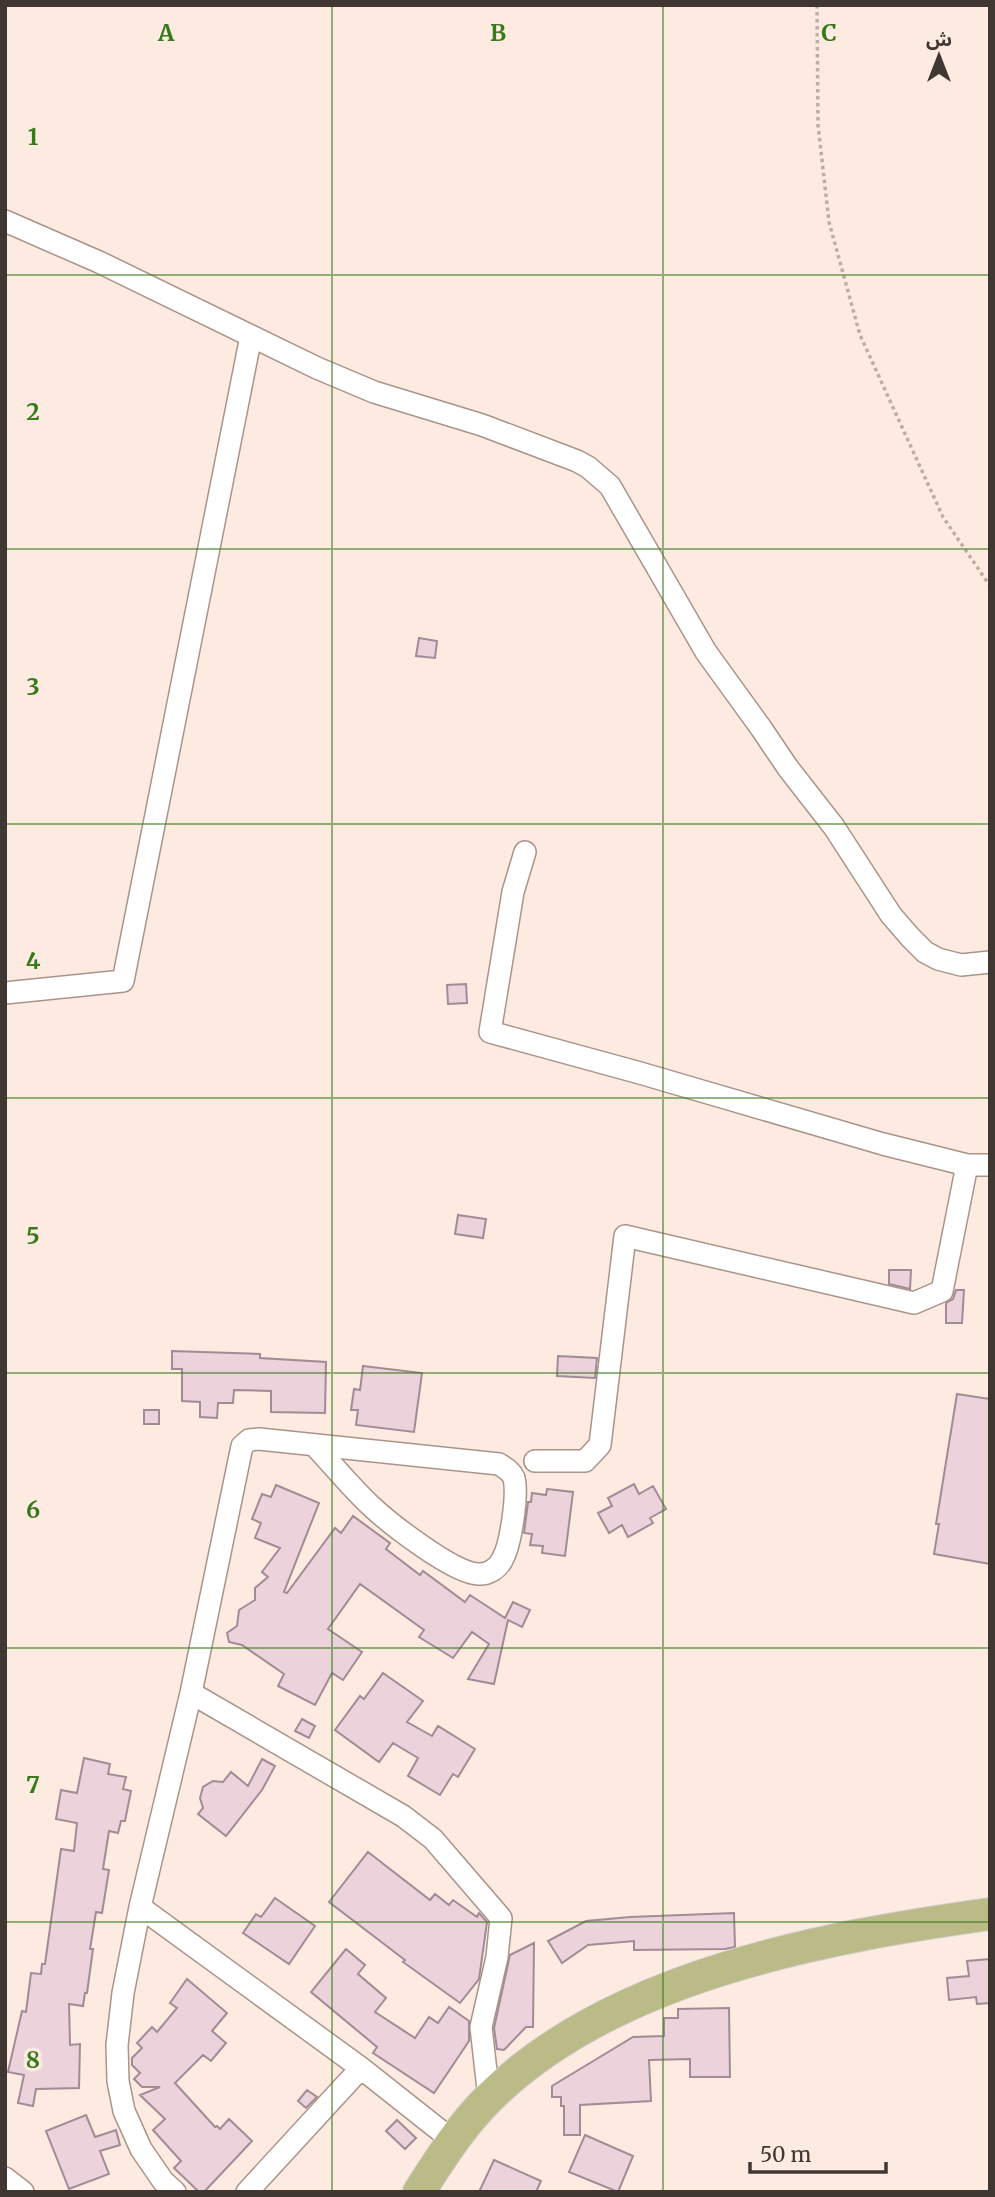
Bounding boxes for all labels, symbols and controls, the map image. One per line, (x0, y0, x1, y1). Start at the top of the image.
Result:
text: A (157, 18, 175, 47)
text: B (490, 18, 506, 47)
text: C (821, 18, 837, 47)
north arrow (904, 21, 974, 91)
text: ش (926, 27, 952, 51)
text: 1 (28, 122, 39, 151)
text: 2 (26, 397, 40, 426)
text: 3 (26, 672, 40, 701)
text: 4 (26, 946, 41, 975)
text: 5 (26, 1221, 40, 1250)
text: 6 (26, 1495, 40, 1524)
text: 7 (26, 1770, 40, 1799)
text: 8 (26, 2045, 40, 2074)
scale bar (750, 2130, 886, 2174)
text: 50 m (760, 2141, 811, 2168)

